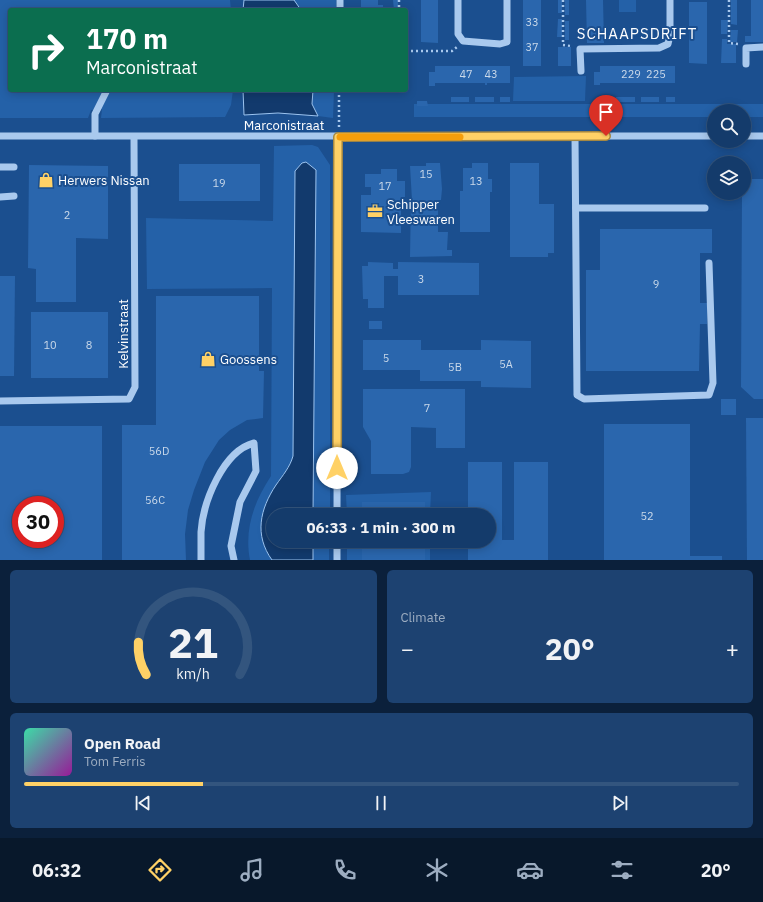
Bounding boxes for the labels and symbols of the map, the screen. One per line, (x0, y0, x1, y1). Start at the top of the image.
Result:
house number: 33 (525, 15, 539, 29)
district label: SCHAAPSDRIFT (577, 24, 697, 43)
house number: 37 (525, 40, 539, 54)
house number: 47 (459, 67, 473, 81)
house number: 43 (484, 67, 498, 81)
house number: 229 (621, 67, 641, 81)
house number: 225 (646, 67, 666, 81)
pin (589, 95, 623, 136)
street label: Marconistraat (244, 117, 324, 134)
house number: 15 (419, 167, 433, 181)
shop icon: Herwers Nissan (37, 171, 55, 189)
place label: Herwers Nissan (58, 172, 150, 189)
house number: 13 (469, 174, 483, 188)
house number: 19 (212, 176, 226, 190)
house number: 17 (378, 179, 392, 193)
place label: Schipper Vleeswaren (387, 196, 455, 228)
office icon: Schipper Vleeswaren (366, 202, 384, 220)
house number: 2 (64, 208, 70, 222)
house number: 3 (418, 272, 424, 286)
house number: 9 (653, 277, 659, 291)
street label: Kelvinstraat (115, 299, 132, 369)
house number: 10 (43, 338, 57, 352)
house number: 8 (86, 338, 92, 352)
shop icon: Goossens (199, 350, 217, 368)
place label: Goossens (220, 351, 277, 368)
house number: 5 (383, 351, 389, 365)
house number: 5A (499, 357, 513, 371)
house number: 5B (448, 360, 462, 374)
house number: 7 (424, 401, 430, 415)
house number: 56D (149, 444, 169, 458)
position arrow (316, 447, 358, 489)
house number: 56C (145, 493, 165, 507)
speed limit sign: 30 (12, 496, 64, 548)
house number: 52 (640, 509, 654, 523)

